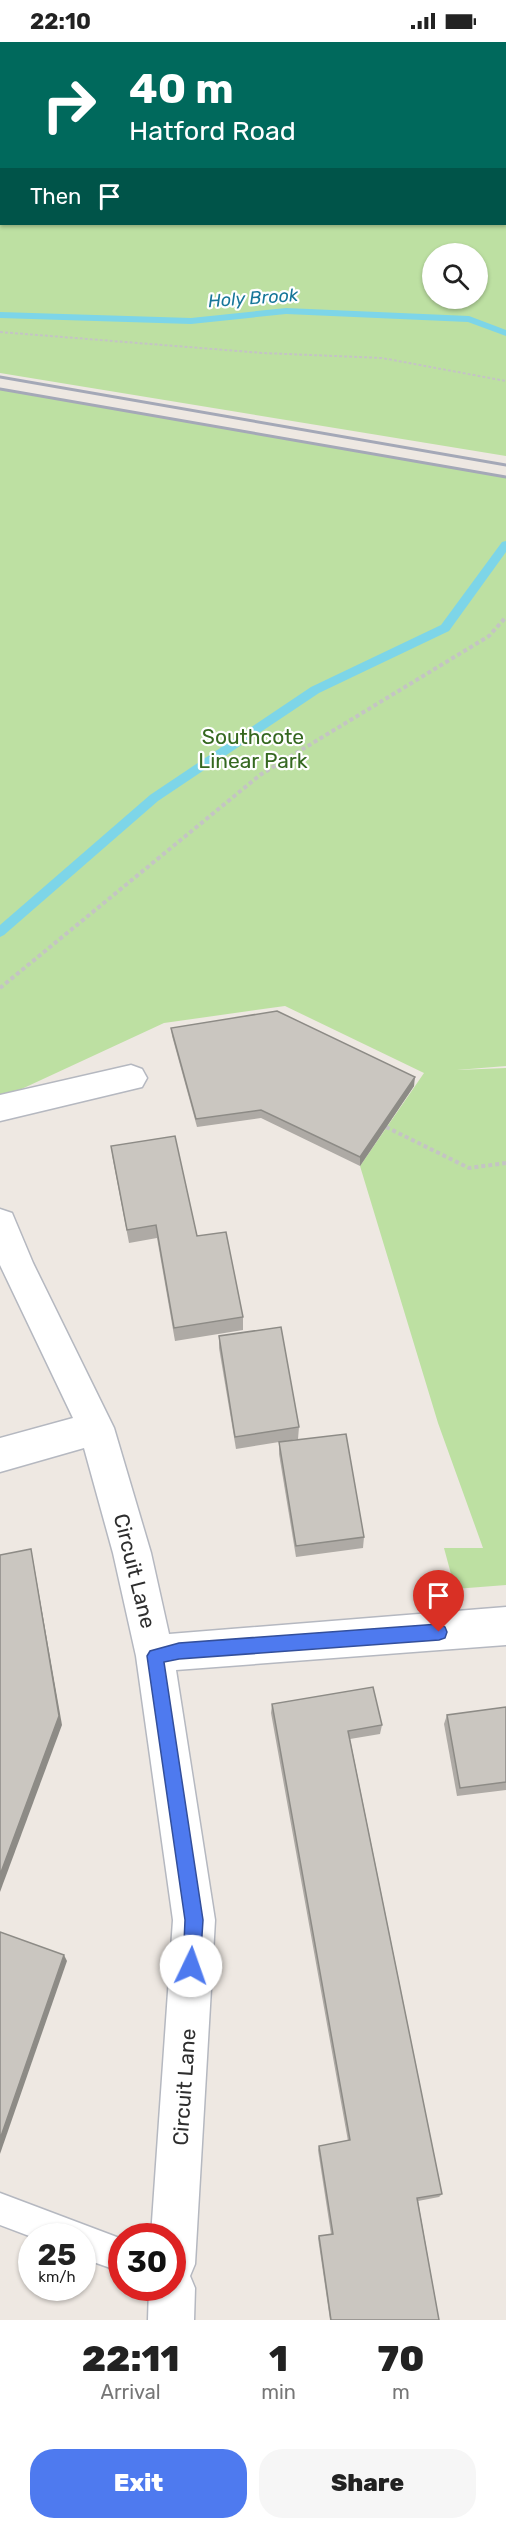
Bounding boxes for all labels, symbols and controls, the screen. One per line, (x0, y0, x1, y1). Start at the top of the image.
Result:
text: 22:10 (30, 8, 91, 35)
text: 40 m (129, 64, 234, 114)
icon: right (30, 66, 108, 144)
text: Hatford Road (129, 115, 296, 147)
icon: arrive (93, 180, 126, 213)
text: Then (30, 183, 81, 210)
map controls (422, 243, 488, 309)
button: search (422, 243, 488, 309)
water label: Holy Brook (207, 284, 299, 312)
park label: Southcote Linear Park (198, 724, 308, 773)
street label: Circuit Lane (109, 1511, 161, 1631)
pin (413, 1570, 464, 1632)
icon: arrive (422, 1579, 455, 1612)
position arrow (159, 1934, 223, 1998)
street label: Circuit Lane (167, 2028, 201, 2146)
speed limit sign: 30 (108, 2223, 186, 2301)
text: 25 (38, 2237, 76, 2273)
text: km/h (38, 2268, 76, 2286)
text: 22:11 (82, 2337, 179, 2380)
text: 1 (269, 2337, 288, 2380)
text: 70 (378, 2337, 424, 2380)
text: Arrival (101, 2380, 161, 2404)
text: min (261, 2380, 296, 2404)
text: m (392, 2380, 410, 2404)
button: Exit (30, 2449, 247, 2518)
button: Share (259, 2449, 476, 2518)

